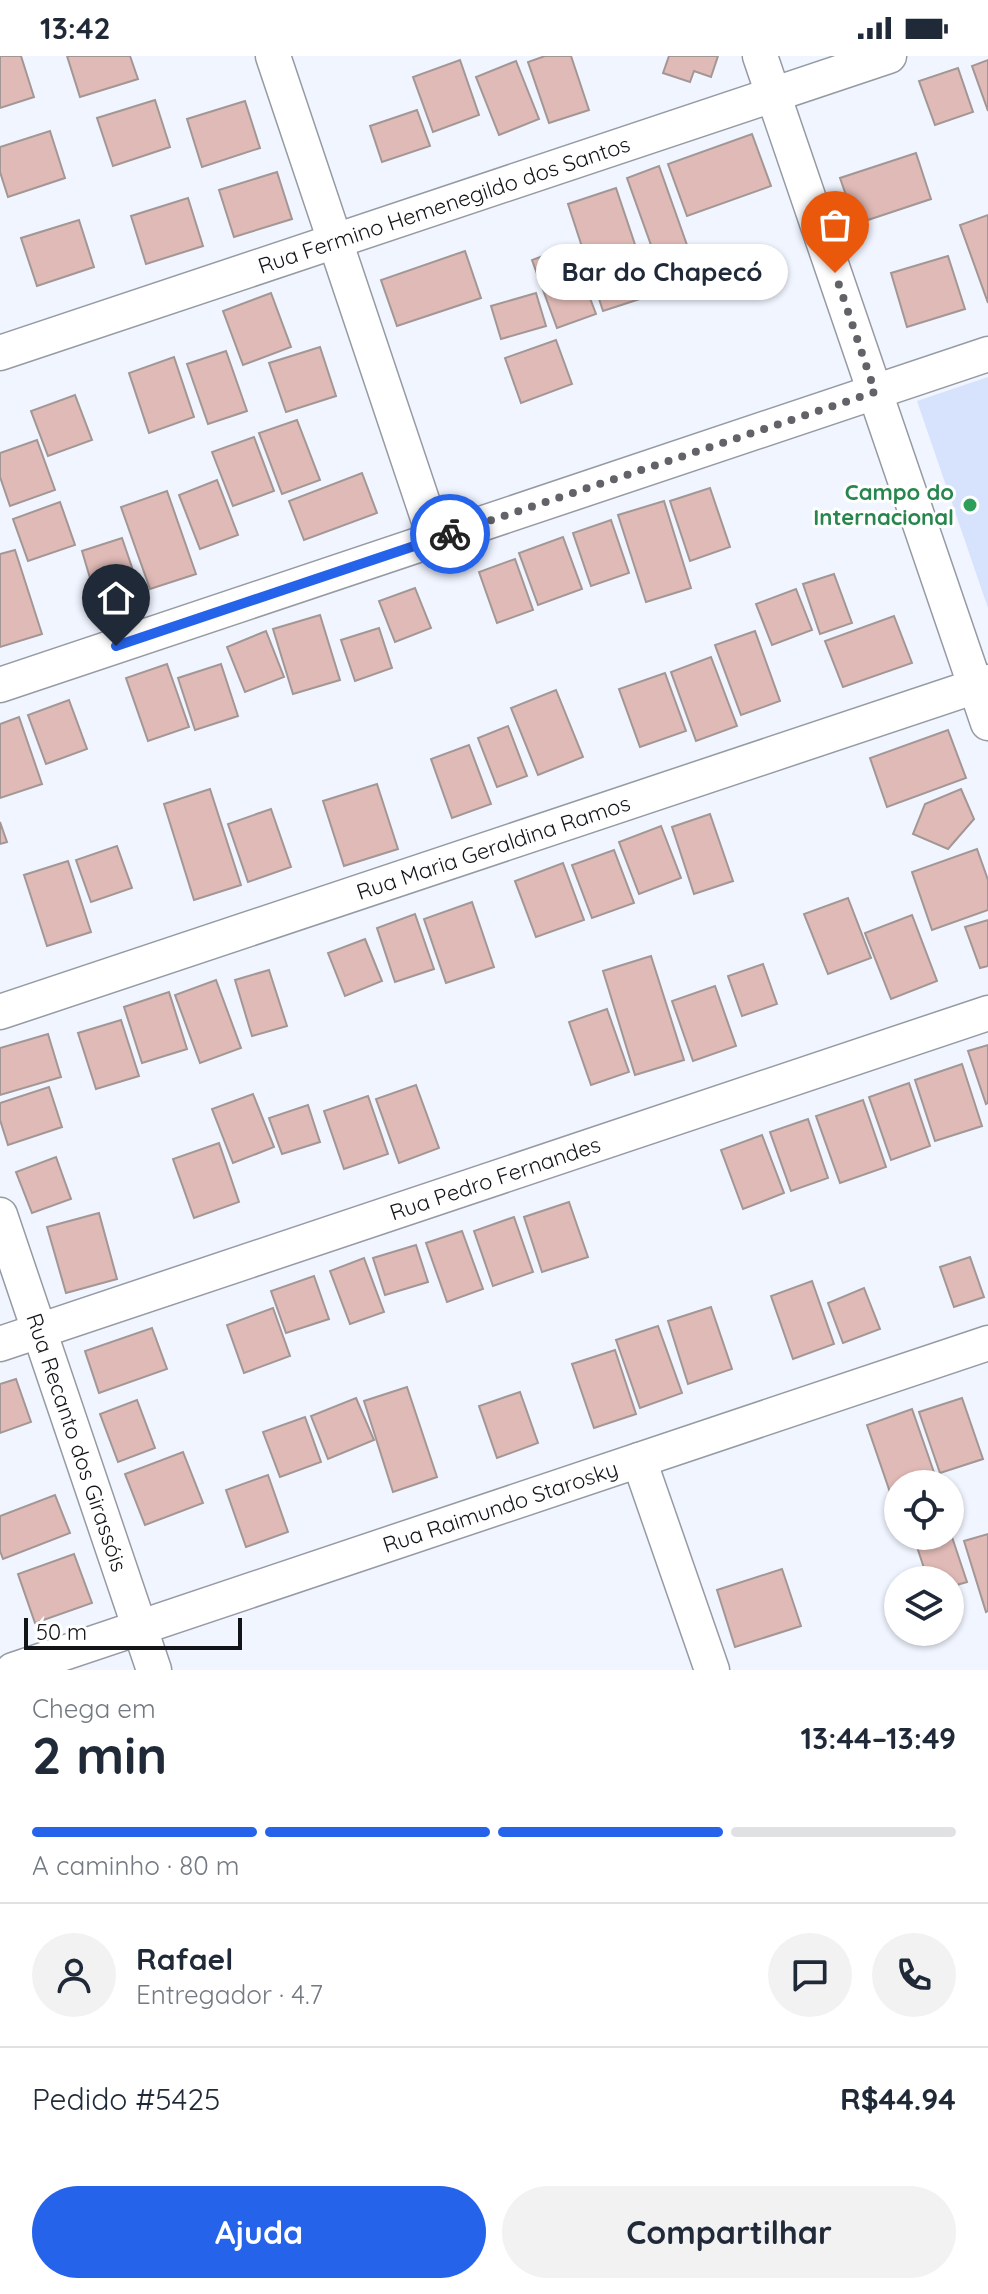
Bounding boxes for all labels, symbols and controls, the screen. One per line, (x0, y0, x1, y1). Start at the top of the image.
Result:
text: 13:42 (40, 9, 111, 47)
street label: Rua Fermino Hemenegildo dos Santos (254, 130, 634, 280)
pin (801, 191, 869, 273)
icon: bag (813, 203, 857, 247)
callout: Bar do Chapecó (535, 245, 787, 301)
text: Bar do Chapecó (561, 255, 763, 288)
place label: Campo do Internacional (813, 478, 954, 531)
courier (410, 494, 490, 574)
marker: Campo do Internacional (961, 496, 979, 514)
icon: bike (428, 512, 472, 556)
pin (82, 564, 150, 646)
icon: home (94, 576, 138, 620)
street label: Rua Maria Geraldina Ramos (353, 789, 634, 906)
street label: Rua Pedro Fernandes (386, 1130, 604, 1226)
street label: Rua Recanto dos Girassóis (20, 1309, 134, 1575)
street label: Rua Raimundo Starosky (379, 1454, 622, 1559)
map controls (884, 1470, 964, 1646)
button: locate (884, 1470, 964, 1550)
button: layers (884, 1566, 964, 1646)
scale bar (24, 1614, 242, 1650)
text: 50 m (36, 1618, 87, 1646)
text: Chega em (32, 1692, 156, 1725)
text: 13:44–13:49 (800, 1719, 956, 1757)
text: 2 min (32, 1722, 167, 1787)
text: A caminho · 80 m (32, 1849, 240, 1882)
button: person (32, 1933, 116, 2017)
button: chat (768, 1933, 852, 2017)
button: phone (872, 1933, 956, 2017)
text: Rafael (136, 1940, 233, 1978)
text: Entregador · 4.7 (136, 1978, 323, 2011)
text: Pedido #5425 (32, 2080, 220, 2118)
text: R$44.94 (840, 2080, 956, 2118)
button: Ajuda (32, 2186, 486, 2278)
button: Compartilhar (502, 2186, 956, 2278)

